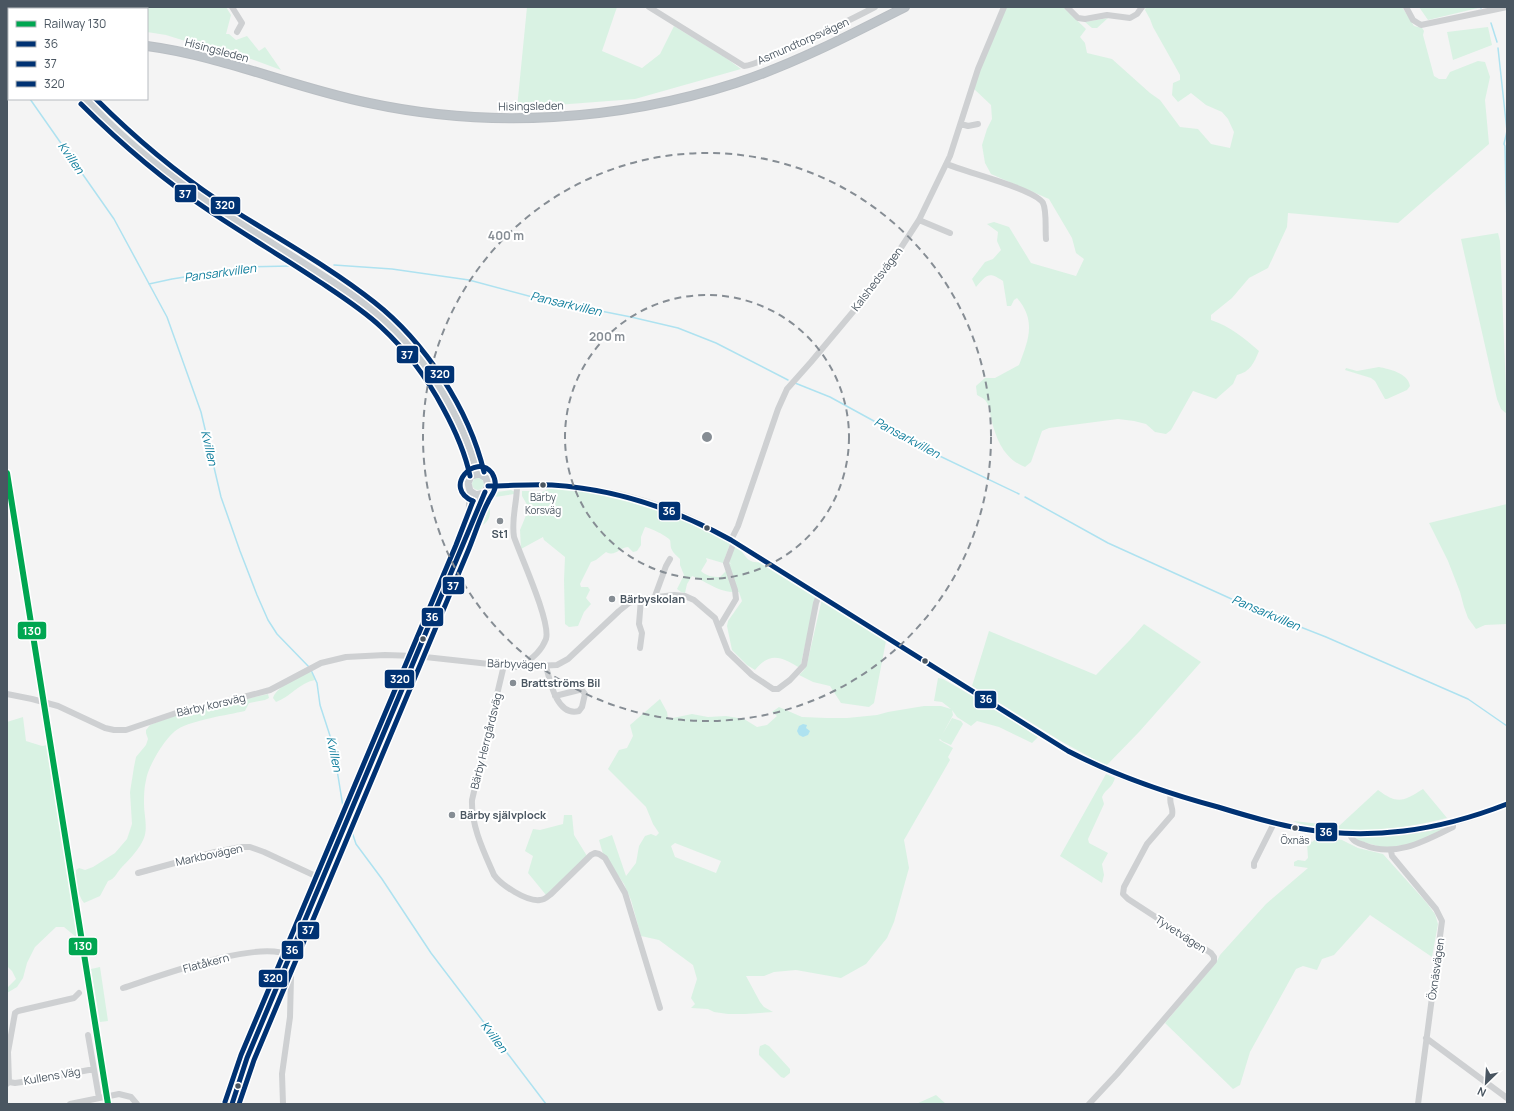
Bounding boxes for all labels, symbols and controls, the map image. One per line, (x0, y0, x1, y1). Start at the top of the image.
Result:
legend (8, 8, 148, 100)
street label: Asmundtorpsvägen (755, 14, 851, 68)
text: Railway 130 (44, 15, 106, 32)
street label: Hisingsleden (184, 34, 251, 65)
text: 36 (44, 35, 58, 52)
text: 37 (44, 55, 57, 72)
text: 320 (44, 75, 65, 92)
street label: Hisingsleden (498, 97, 564, 114)
water label: Kvillen (54, 138, 89, 178)
line badge: 37 (174, 184, 197, 203)
text: 37 (179, 186, 191, 201)
line badge: 320 (210, 196, 241, 215)
text: 320 (215, 197, 235, 212)
text: 400 m (488, 227, 524, 244)
street label: Kalshedsvägen (848, 244, 906, 314)
water label: Pansarkvillen (183, 259, 258, 286)
water label: Pansarkvillen (529, 287, 604, 320)
text: 200 m (589, 328, 625, 345)
line badge: 37 (396, 345, 419, 364)
text: 37 (401, 347, 413, 362)
line badge: 320 (424, 365, 455, 384)
text: 320 (430, 366, 450, 381)
water label: Pansarkvillen (871, 413, 944, 462)
water label: Kvillen (197, 429, 222, 468)
centre of rings (700, 430, 714, 444)
marker: Bärby Korsväg (538, 480, 548, 490)
place label: Bärby Korsväg (525, 490, 561, 517)
line badge: 36 (658, 501, 681, 521)
text: 36 (662, 503, 676, 518)
marker: St1 (495, 516, 505, 526)
unlabelled marker (702, 523, 712, 533)
place label: St1 (492, 526, 508, 541)
line badge: 37 (442, 576, 465, 595)
text: 37 (447, 578, 459, 593)
place label: Bärbyskolan (620, 591, 685, 606)
water label: Pansarkvillen (1230, 591, 1304, 635)
marker: Bärbyskolan (607, 594, 617, 604)
line badge: 36 (421, 607, 444, 627)
text: 36 (425, 609, 439, 624)
line badge: 130 (17, 621, 47, 640)
text: 130 (23, 623, 41, 638)
unlabelled marker (418, 634, 428, 644)
street label: Bärbyvägen (487, 655, 547, 672)
unlabelled marker (920, 656, 930, 666)
line badge: 320 (384, 669, 415, 689)
text: 320 (390, 671, 410, 686)
place label: Brattströms Bil (521, 675, 600, 690)
marker: Brattströms Bil (508, 678, 518, 688)
street label: Bärby korsväg (175, 689, 247, 720)
line badge: 36 (974, 690, 997, 709)
street label: Bärby Herrgårdsväg (466, 691, 505, 791)
text: 36 (979, 691, 993, 706)
water label: Kvillen (322, 735, 347, 774)
place label: Bärby självplock (460, 807, 547, 822)
marker: Bärby självplock (447, 810, 457, 820)
line badge: 36 (1315, 822, 1338, 842)
marker: Öxnäs (1290, 823, 1300, 833)
text: 36 (1319, 824, 1333, 839)
place label: Öxnäs (1280, 833, 1310, 847)
street label: Markbovägen (174, 840, 244, 869)
street label: Tyvetvägen (1153, 911, 1210, 956)
line badge: 37 (297, 921, 320, 940)
text: 37 (302, 922, 314, 937)
line badge: 130 (68, 937, 98, 956)
street label: Öxnäsvägen (1424, 937, 1447, 1001)
text: 130 (74, 938, 92, 953)
line badge: 36 (281, 940, 304, 960)
text: 36 (285, 942, 299, 957)
street label: Flatåkern (181, 949, 231, 976)
line badge: 320 (258, 969, 288, 988)
text: 320 (263, 970, 283, 985)
water label: Kvillen (477, 1017, 512, 1057)
street label: Kullens Väg (22, 1063, 81, 1088)
north arrow (1466, 1063, 1506, 1103)
unlabelled marker (233, 1081, 243, 1091)
text: N (1475, 1084, 1488, 1101)

